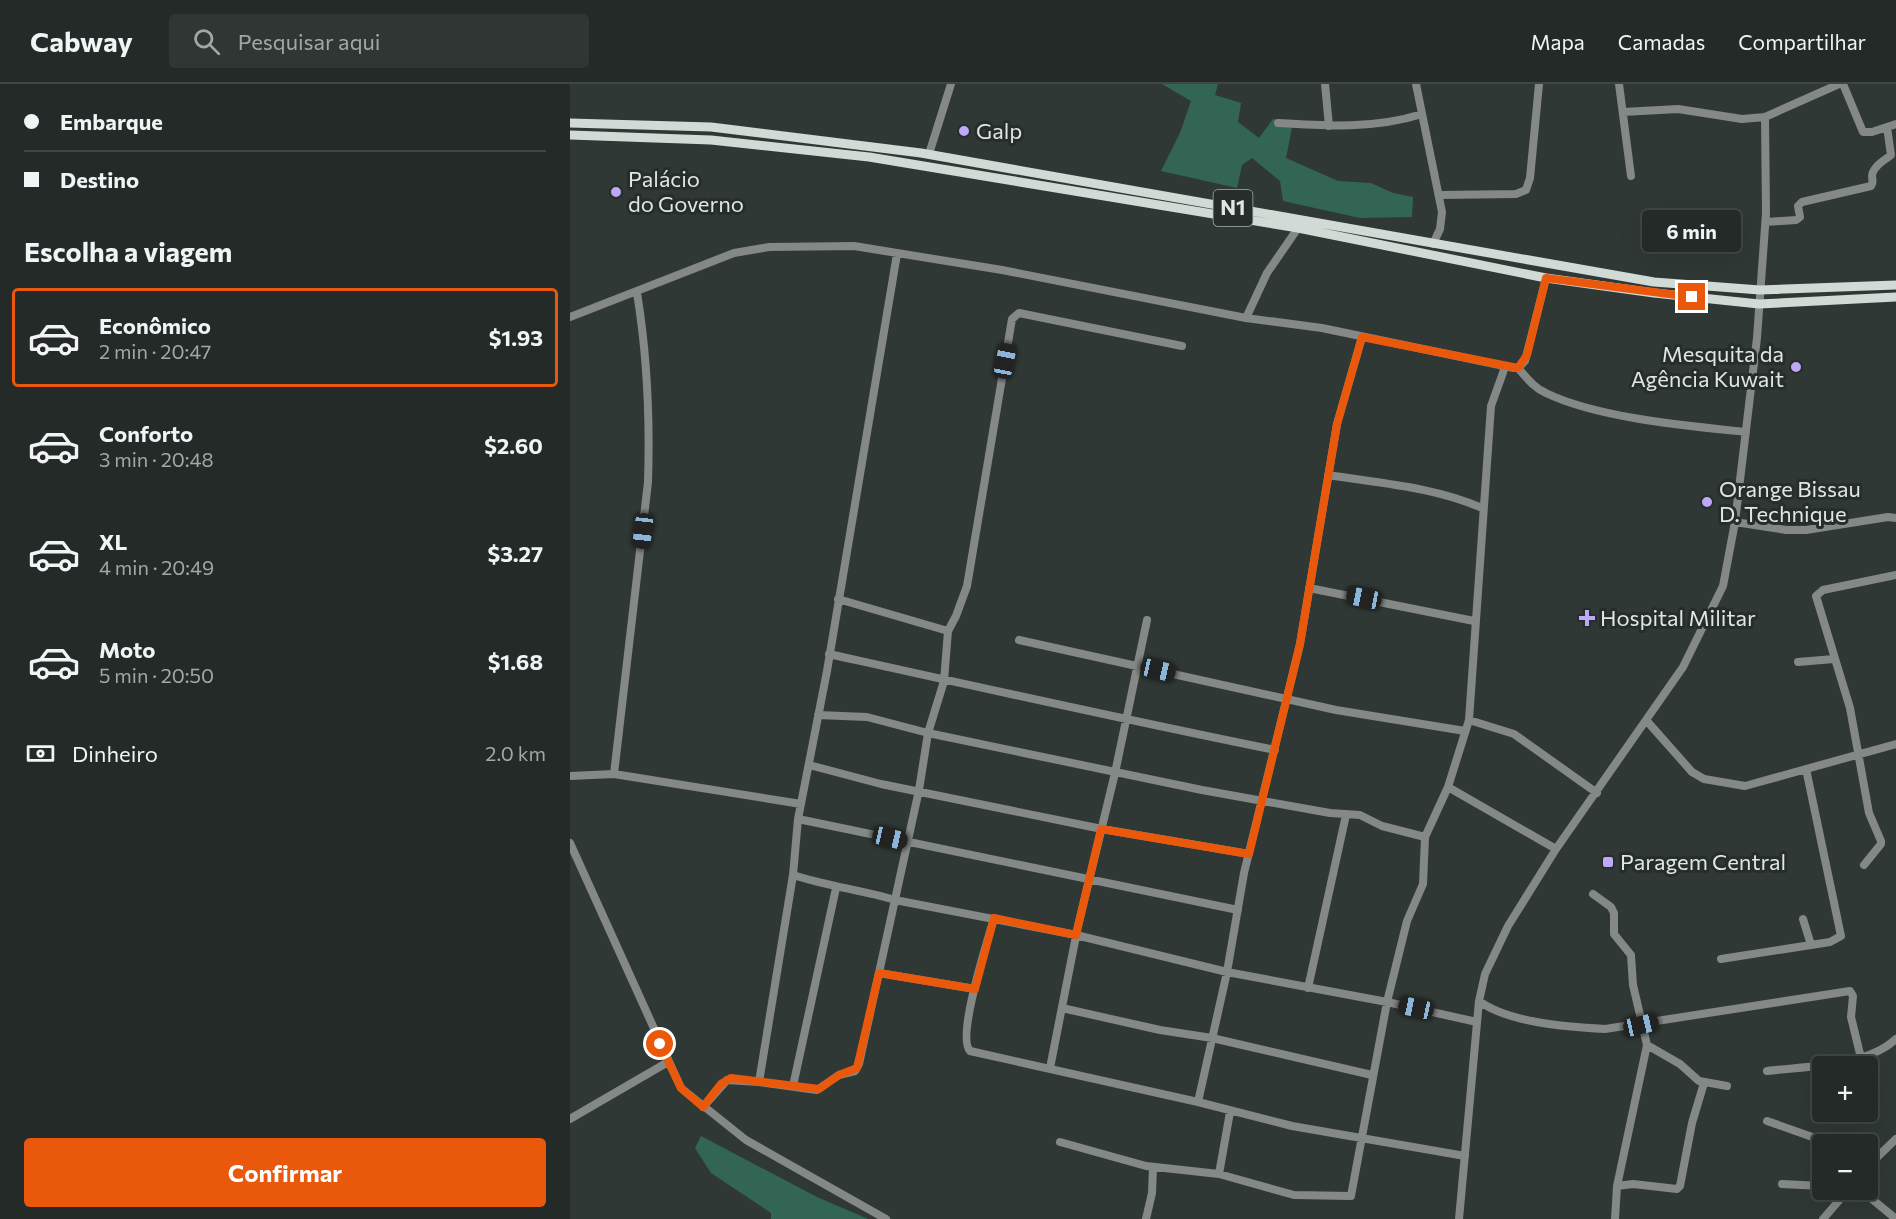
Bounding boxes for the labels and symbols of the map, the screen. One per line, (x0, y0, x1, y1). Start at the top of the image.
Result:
place label: Galp (976, 117, 1022, 144)
marker: Galp (957, 124, 971, 138)
place label: Palácio do Governo (628, 165, 744, 217)
marker: Palácio do Governo (609, 185, 623, 199)
road number: N1 (1214, 190, 1252, 226)
callout: 6 min (1642, 210, 1742, 252)
route end (1678, 283, 1705, 310)
place label: Mesquita da Agência Kuwait (1631, 340, 1784, 392)
car (993, 342, 1017, 380)
marker: Mesquita da Agência Kuwait (1789, 360, 1803, 374)
place label: Orange Bissau D. Technique (1719, 475, 1861, 527)
marker: Orange Bissau D. Technique (1700, 495, 1714, 509)
car (632, 512, 654, 550)
car (1345, 586, 1383, 610)
place label: Hospital Militar (1600, 604, 1756, 631)
marker: Hospital Militar (1578, 609, 1596, 627)
car (1138, 657, 1178, 683)
car (870, 825, 910, 851)
place label: Paragem Central (1620, 848, 1786, 875)
marker: Paragem Central (1601, 855, 1615, 869)
car (1397, 995, 1435, 1021)
car (1621, 1012, 1661, 1038)
route start (646, 1030, 673, 1057)

